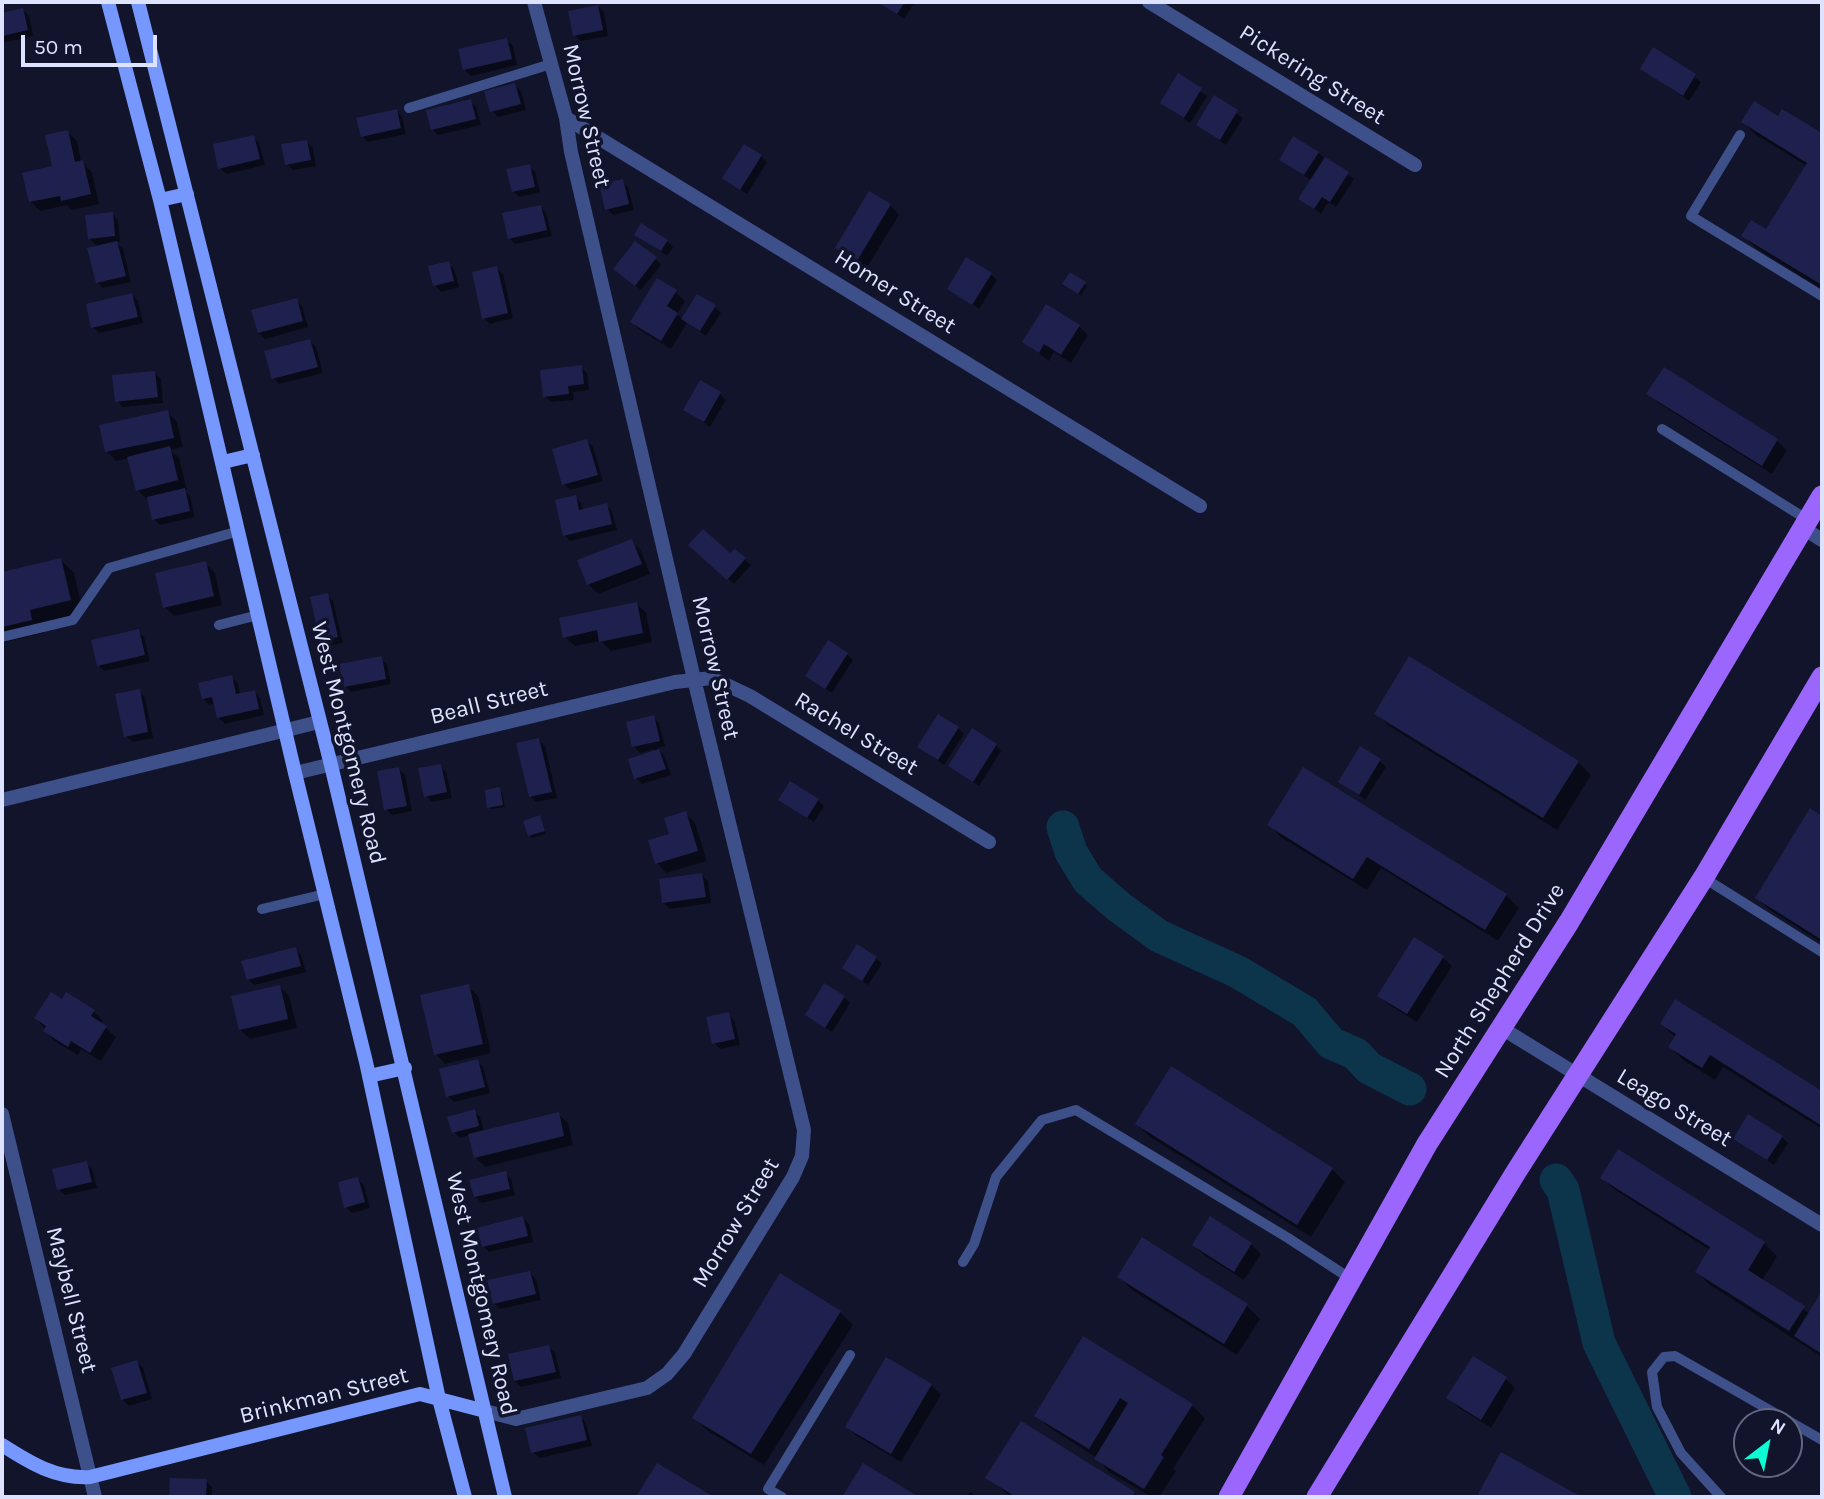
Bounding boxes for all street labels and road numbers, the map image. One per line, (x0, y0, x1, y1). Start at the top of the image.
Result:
street label: Pickering Street (1234, 19, 1390, 131)
street label: Morrow Street (556, 42, 616, 190)
street label: Homer Street (829, 244, 961, 340)
street label: Morrow Street (685, 594, 745, 742)
street label: West Montgomery Road (305, 619, 391, 867)
street label: Beall Street (427, 675, 551, 731)
street label: Rachel Street (789, 686, 923, 782)
street label: North Shepherd Drive (1429, 879, 1571, 1083)
street label: Leago Street (1611, 1063, 1737, 1153)
street label: Morrow Street (686, 1153, 786, 1293)
street label: West Montgomery Road (440, 1170, 522, 1418)
street label: Maybell Street (39, 1224, 103, 1376)
street label: Brinkman Street (237, 1362, 411, 1430)

